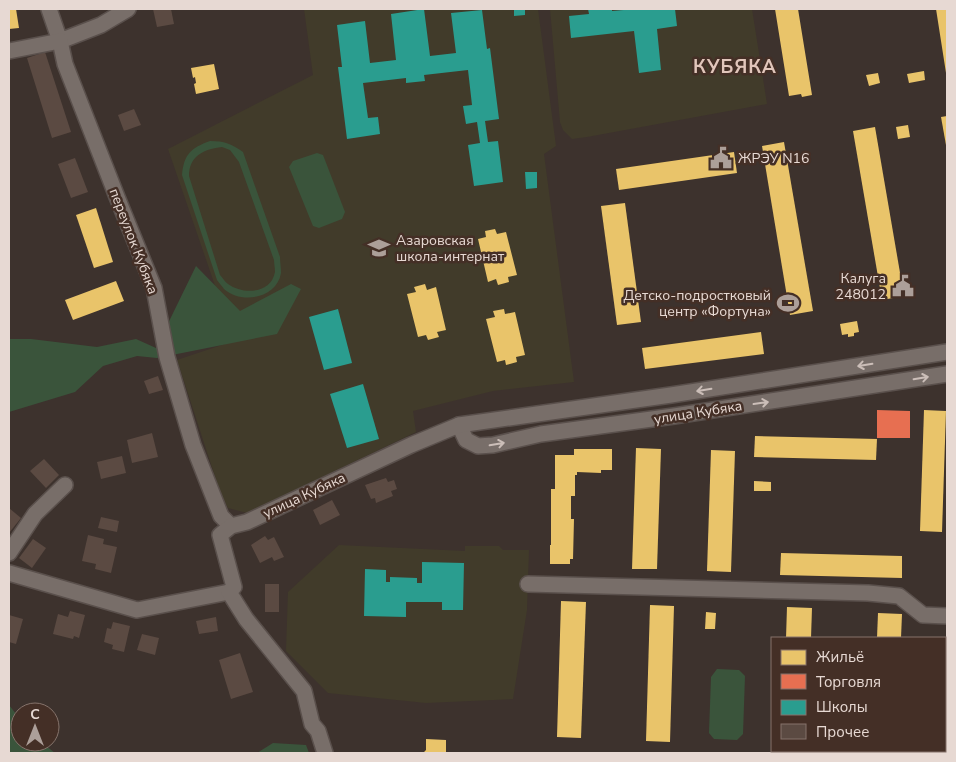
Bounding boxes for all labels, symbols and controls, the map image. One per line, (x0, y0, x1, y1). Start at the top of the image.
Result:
district label: КУБЯКА (693, 54, 777, 80)
public building icon: ЖРЭУ N16 (708, 145, 734, 171)
place label: ЖРЭУ N16 (738, 149, 809, 168)
street label: переулок Кубяка (105, 186, 162, 297)
place label: Азаровская школа-интернат (396, 231, 505, 266)
school or university icon: Азаровская школа-интернат (366, 235, 392, 261)
place label: Калуга 248012 (836, 269, 886, 304)
public building icon: Калуга 248012 (890, 273, 916, 299)
place label: Детско-подростковый центр «Фортуна» (623, 286, 771, 321)
sports icon: Детско-подростковый центр «Фортуна» (775, 290, 801, 316)
one-way arrow (857, 361, 873, 371)
one-way arrow (913, 373, 929, 383)
one-way arrow (696, 386, 712, 396)
street label: улица Кубяка (653, 396, 744, 429)
one-way arrow (753, 398, 769, 408)
one-way arrow (488, 438, 504, 448)
street label: улица Кубяка (260, 468, 349, 523)
legend (771, 637, 946, 752)
text: Жильё (816, 647, 864, 667)
text: Торговля (816, 672, 881, 692)
text: Школы (816, 697, 868, 717)
north arrow (10, 702, 60, 752)
text: С (30, 705, 40, 724)
text: Прочее (816, 722, 869, 742)

